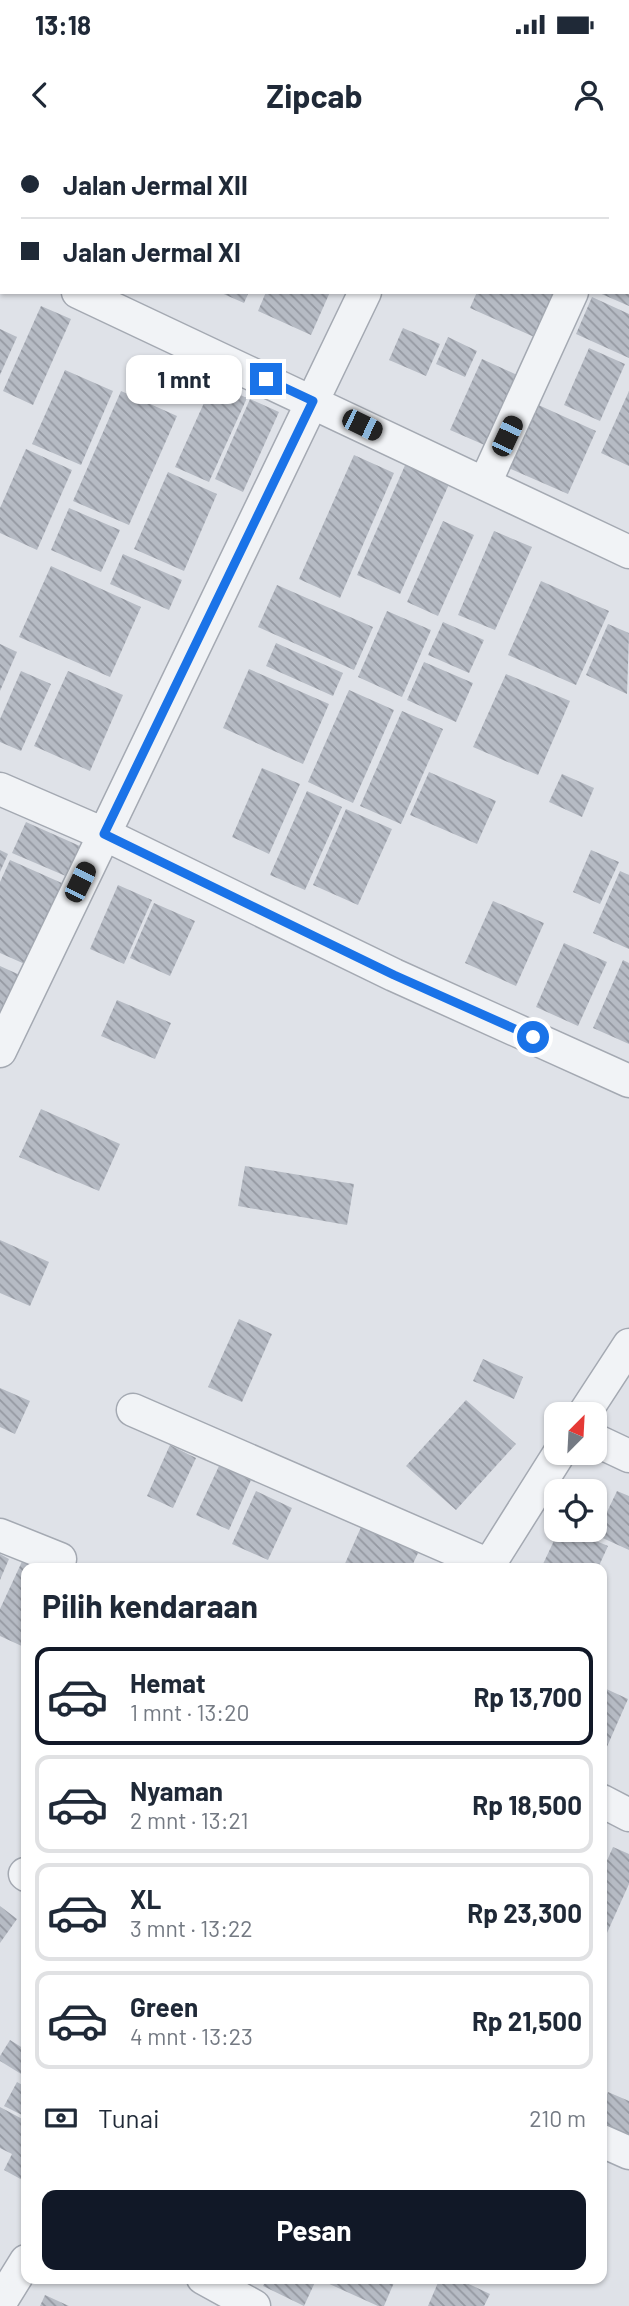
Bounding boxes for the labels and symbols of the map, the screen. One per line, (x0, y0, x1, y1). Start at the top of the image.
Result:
callout: 1 mnt (126, 355, 242, 404)
route end (250, 363, 282, 395)
car (339, 406, 386, 444)
car (489, 413, 526, 459)
car (62, 859, 99, 905)
route start (517, 1021, 549, 1053)
north arrow (544, 1402, 607, 1465)

